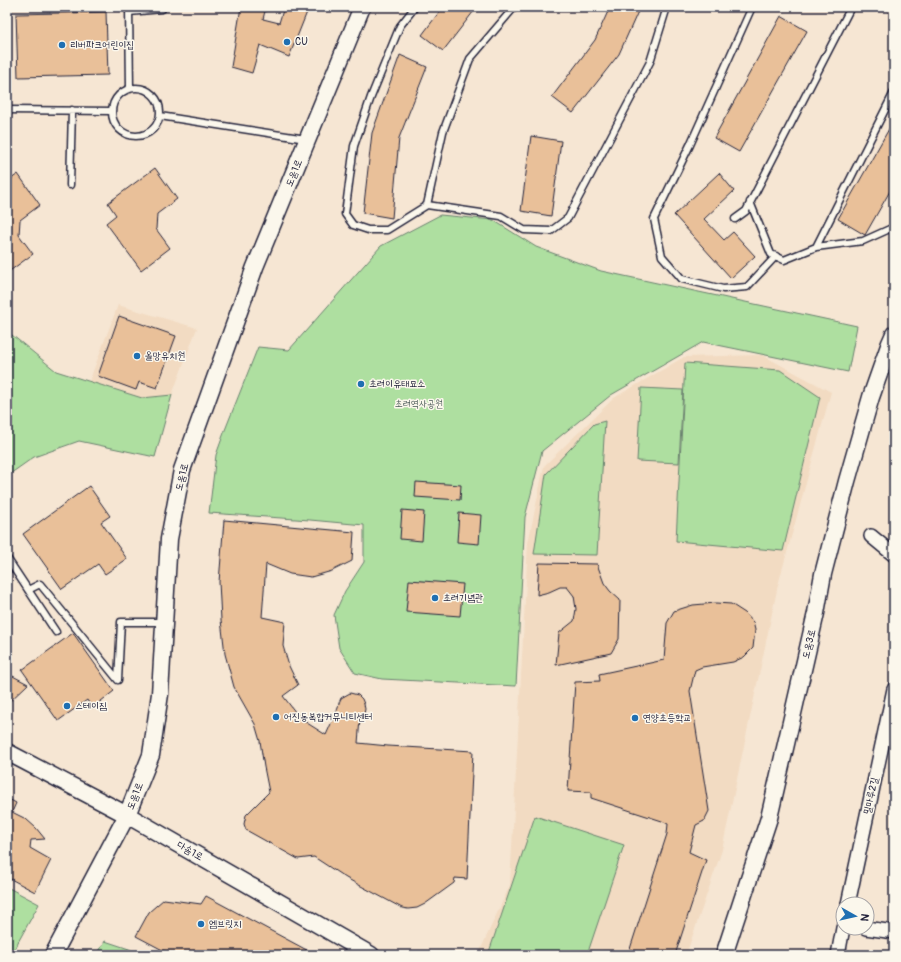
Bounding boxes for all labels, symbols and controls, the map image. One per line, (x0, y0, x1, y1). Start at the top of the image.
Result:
place label: CU (295, 36, 308, 48)
marker: CU (282, 37, 292, 47)
place label: 리버파크어린이집 (70, 39, 134, 51)
marker: 리버파크어린이집 (57, 40, 67, 50)
street label: 도움1로 (283, 158, 305, 188)
place label: 올망유치원 (145, 350, 185, 362)
marker: 올망유치원 (132, 351, 142, 361)
place label: 초려이유태묘소 (369, 378, 425, 390)
marker: 초려이유태묘소 (356, 379, 366, 389)
park label: 초려역사공원 (395, 398, 443, 410)
street label: 도움1로 (173, 462, 191, 492)
place label: 초려기념관 (443, 592, 483, 604)
marker: 초려기념관 (430, 593, 440, 603)
street label: 도움3로 (800, 628, 818, 660)
place label: 스테이짐 (75, 700, 107, 712)
marker: 스테이짐 (62, 701, 72, 711)
place label: 어진동복합커뮤니티센터 (284, 711, 373, 723)
marker: 어진동복합커뮤니티센터 (271, 712, 281, 722)
place label: 연양초등학교 (643, 712, 691, 724)
marker: 연양초등학교 (630, 713, 640, 723)
street label: 밀마루2길 (861, 776, 881, 816)
street label: 도움1로 (124, 781, 146, 811)
street label: 다솜1로 (175, 839, 205, 863)
north arrow (835, 896, 875, 936)
text: N (857, 913, 871, 922)
place label: 엠브릿지 (209, 918, 241, 930)
marker: 엠브릿지 (196, 919, 206, 929)

